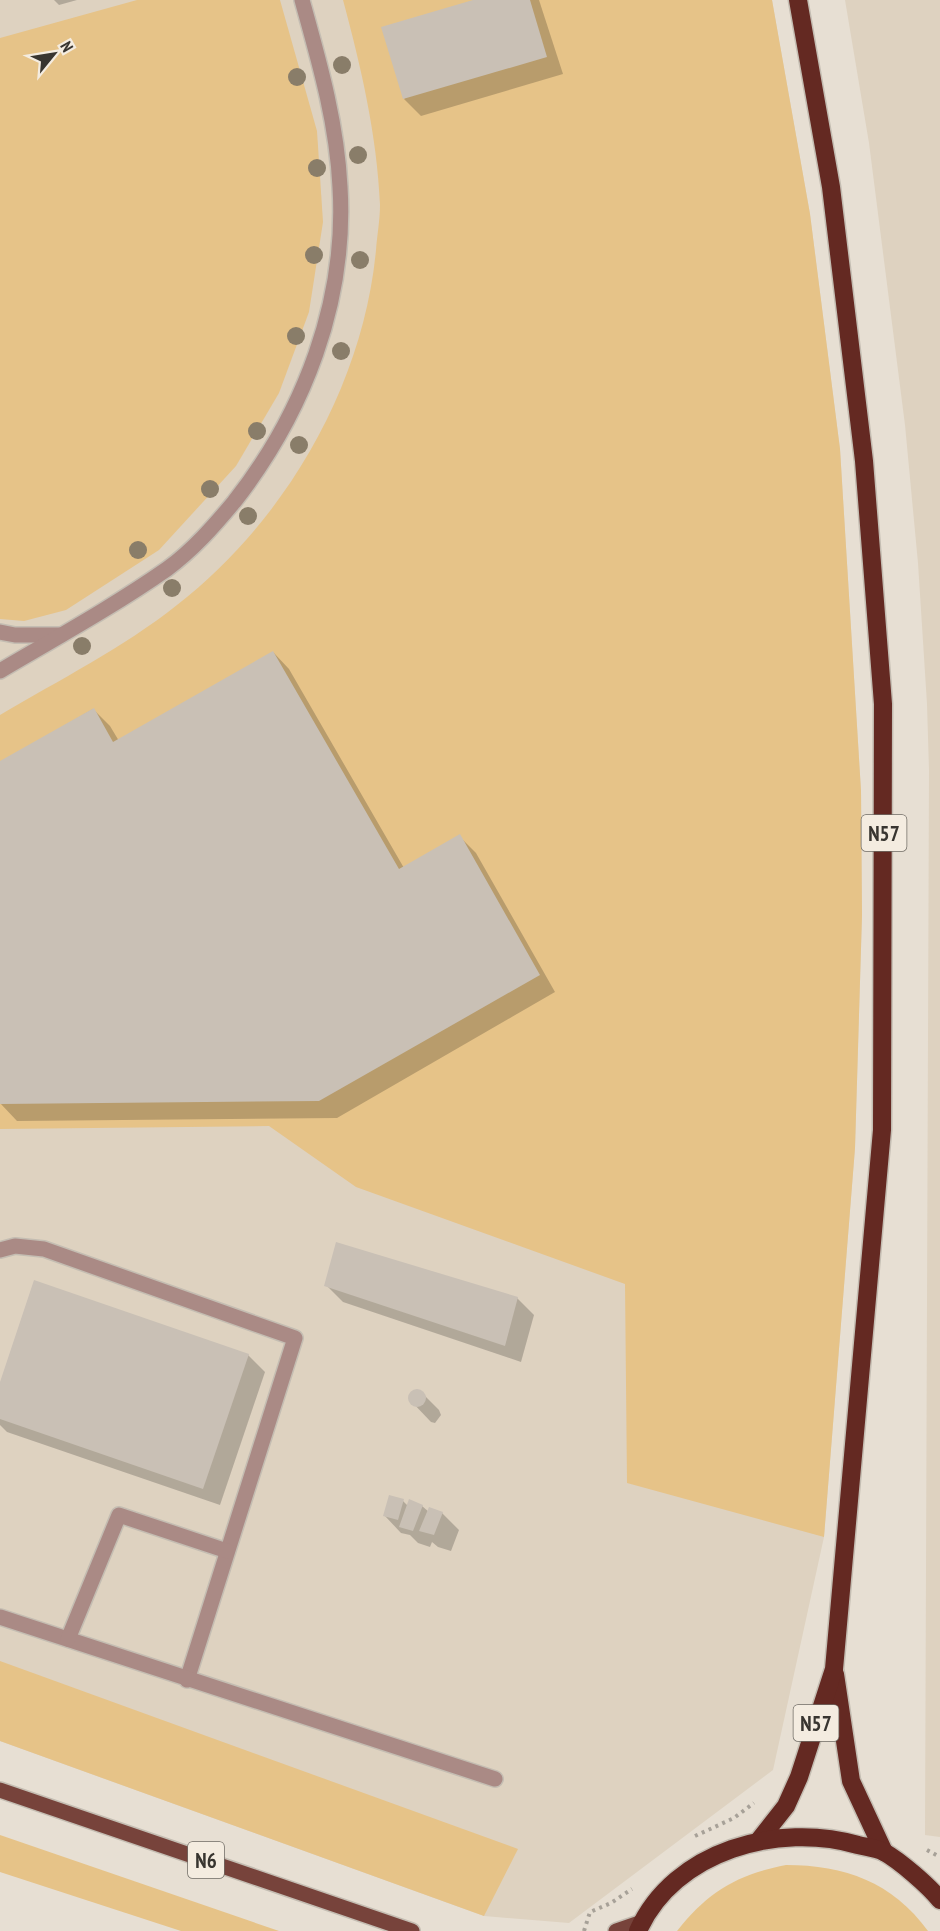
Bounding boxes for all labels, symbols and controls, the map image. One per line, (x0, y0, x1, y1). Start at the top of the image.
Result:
north arrow (24, 24, 84, 84)
text: N (56, 38, 78, 55)
road number: N57 (862, 815, 906, 851)
road number: N57 (794, 1705, 838, 1741)
road number: N6 (188, 1842, 224, 1878)

